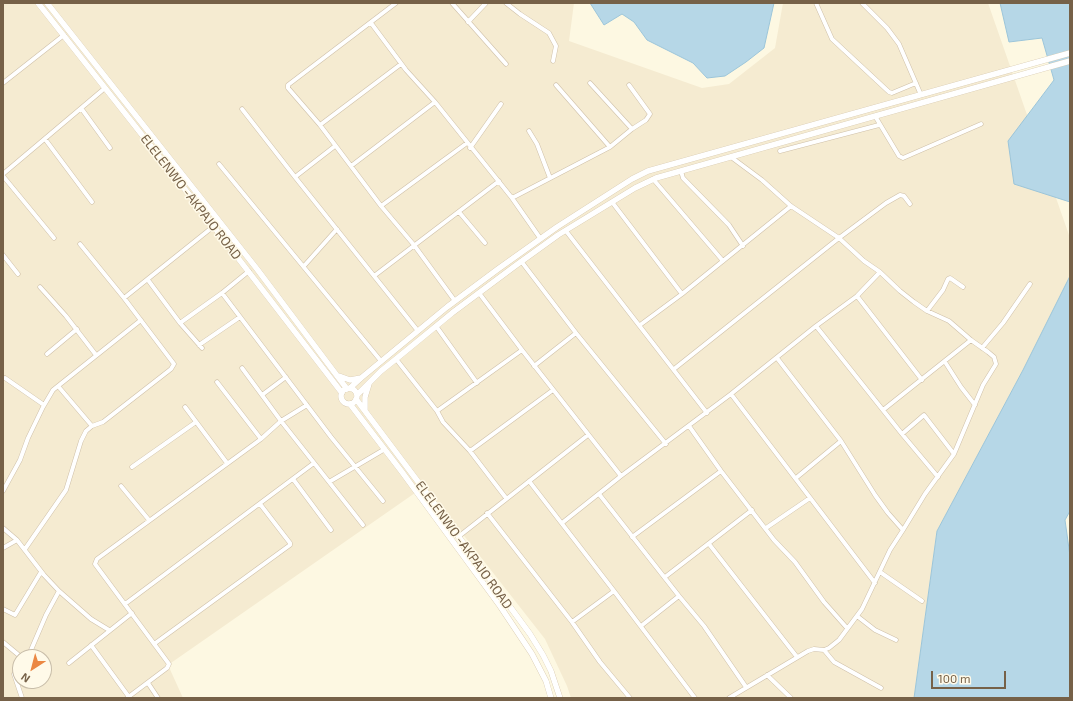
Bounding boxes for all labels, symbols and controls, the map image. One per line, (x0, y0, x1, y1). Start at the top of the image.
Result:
street label: ELELENWO -AKPAJO ROAD (137, 131, 245, 263)
street label: ELELENWO -AKPAJO ROAD (412, 478, 516, 612)
north arrow (12, 649, 52, 689)
scale bar (933, 663, 1008, 689)
text: N (18, 671, 32, 686)
text: 100 m (938, 671, 970, 685)

